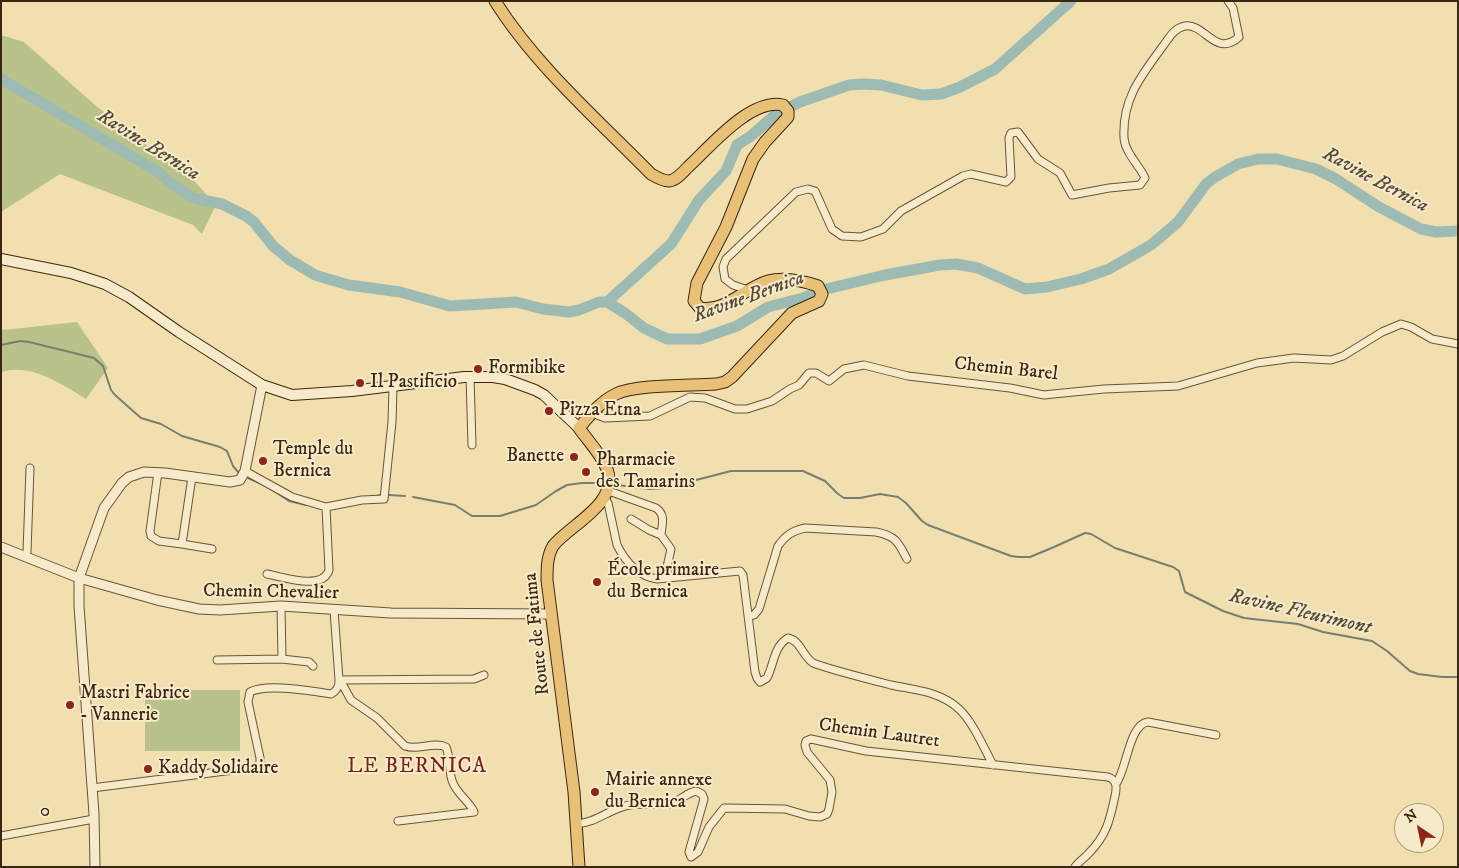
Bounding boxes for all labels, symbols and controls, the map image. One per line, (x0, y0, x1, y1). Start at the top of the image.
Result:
water label: Ravine Bernica (92, 105, 204, 187)
water label: Ravine Bernica (1318, 143, 1432, 219)
water label: Ravine Bernica (690, 267, 808, 329)
street label: Chemin Barel (953, 353, 1059, 387)
place label: Formibike (488, 358, 565, 380)
marker: Formibike (472, 363, 484, 375)
place label: Il Pastificio (370, 372, 457, 394)
marker: Il Pastificio (354, 377, 366, 389)
place label: Pizza Etna (559, 400, 641, 422)
marker: Pizza Etna (543, 405, 555, 417)
place label: Temple du Bernica (273, 439, 353, 483)
place label: Banette (506, 446, 564, 468)
place label: Pharmacie des Tamarins (596, 450, 695, 494)
marker: Banette (568, 451, 580, 463)
marker: Temple du Bernica (257, 455, 269, 467)
marker: Pharmacie des Tamarins (580, 466, 592, 478)
place label: École primaire du Bernica (607, 560, 719, 604)
street label: Route de Fatima (520, 572, 556, 696)
marker: École primaire du Bernica (591, 576, 603, 588)
street label: Chemin Chevalier (203, 580, 339, 606)
water label: Ravine Fleurimont (1227, 585, 1373, 641)
place label: Mastri Fabrice - Vannerie (80, 683, 190, 727)
marker: Mastri Fabrice - Vannerie (64, 699, 76, 711)
street label: Chemin Lautret (817, 714, 941, 754)
district label: LE BERNICA (346, 755, 488, 781)
place label: Kaddy Solidaire (158, 758, 278, 780)
marker: Kaddy Solidaire (142, 763, 154, 775)
place label: Mairie annexe du Bernica (605, 770, 712, 814)
marker: Mairie annexe du Bernica (589, 786, 601, 798)
street label: 0 (38, 800, 52, 824)
north arrow (1394, 803, 1444, 853)
text: N (1401, 806, 1421, 827)

